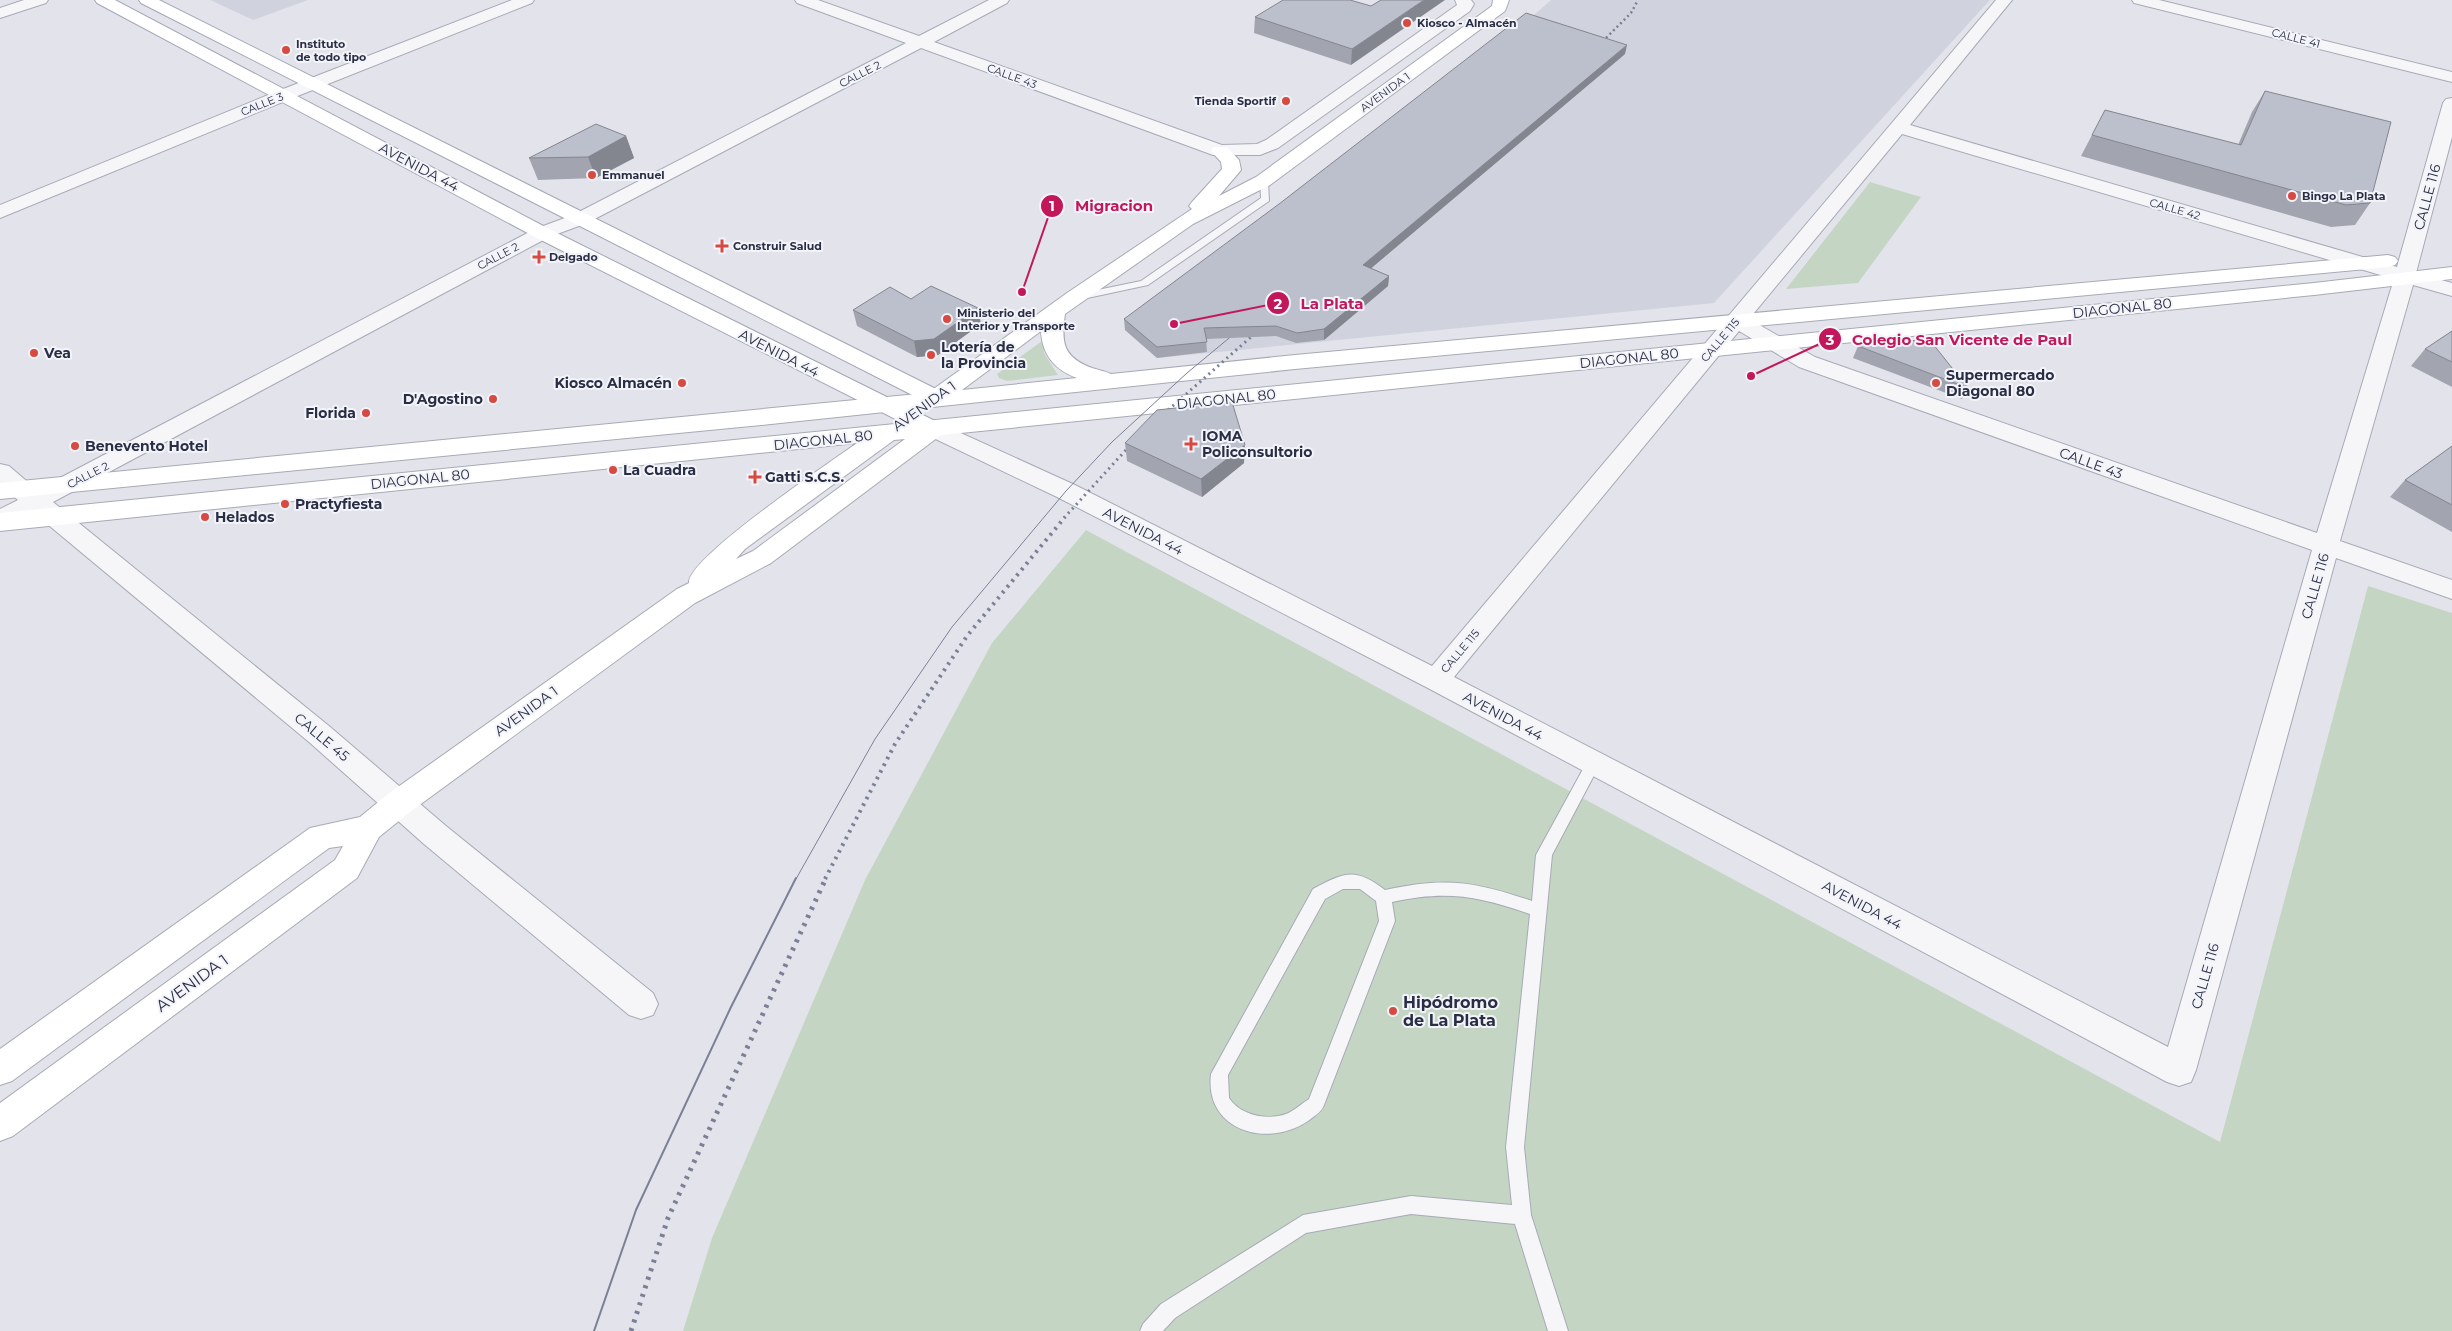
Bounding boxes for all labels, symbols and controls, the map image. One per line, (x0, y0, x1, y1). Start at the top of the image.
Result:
place label: Kiosco - Almacén (1417, 16, 1517, 30)
marker: Kiosco - Almacén (1401, 17, 1413, 29)
street label: CALLE 41 (2270, 25, 2322, 51)
place label: Instituto de todo tipo (296, 37, 366, 64)
marker: Instituto de todo tipo (280, 44, 292, 56)
street label: CALLE 2 (837, 58, 883, 90)
street label: CALLE 43 (985, 61, 1039, 91)
street label: AVENIDA 1 (1357, 69, 1413, 115)
street label: CALLE 3 (239, 89, 285, 119)
place label: Tienda Sportif (1195, 94, 1277, 108)
marker: Tienda Sportif (1280, 95, 1292, 107)
street label: AVENIDA 44 (376, 138, 463, 196)
street label: CALLE 116 (2410, 161, 2445, 232)
place label: Emmanuel (602, 168, 665, 182)
marker: Emmanuel (586, 169, 598, 181)
place label: Bingo La Plata (2302, 189, 2386, 203)
marker: Bingo La Plata (2286, 190, 2298, 202)
callout: Migracion (1040, 191, 1163, 221)
street label: CALLE 42 (2148, 195, 2202, 223)
text: 1 (1049, 196, 1055, 215)
text: Migracion (1075, 196, 1153, 215)
street label: CALLE 2 (475, 239, 521, 273)
marker: Construir Salud (715, 239, 729, 253)
place label: Construir Salud (733, 239, 822, 253)
place label: Delgado (549, 250, 598, 264)
marker: Delgado (533, 251, 545, 263)
callout: La Plata (1266, 288, 1374, 318)
text: 2 (1274, 294, 1283, 313)
text: La Plata (1301, 294, 1363, 313)
street label: DIAGONAL 80 (2071, 294, 2173, 322)
place label: Ministerio del Interior y Transporte (957, 306, 1075, 333)
marker: Ministerio del Interior y Transporte (941, 313, 953, 325)
street label: CALLE 115 (1698, 315, 1742, 365)
callout: Colegio San Vicente de Paul (1817, 324, 2083, 354)
street label: AVENIDA 44 (736, 325, 823, 381)
text: 3 (1825, 330, 1835, 349)
text: Colegio San Vicente de Paul (1852, 330, 2072, 349)
place label: Lotería de la Provincia (941, 338, 1026, 372)
place label: Vea (43, 344, 71, 362)
street label: DIAGONAL 80 (1578, 344, 1680, 372)
marker: Vea (28, 347, 40, 359)
marker: Lotería de la Provincia (925, 349, 937, 361)
place label: Supermercado Diagonal 80 (1946, 366, 2054, 400)
place label: Kiosco Almacén (555, 374, 672, 392)
marker: Kiosco Almacén (676, 377, 688, 389)
street label: AVENIDA 1 (889, 377, 959, 435)
marker: Supermercado Diagonal 80 (1930, 377, 1942, 389)
street label: DIAGONAL 80 (1175, 385, 1277, 413)
place label: D'Agostino (403, 390, 483, 408)
marker: D'Agostino (487, 393, 499, 405)
place label: Florida (305, 404, 356, 422)
marker: Florida (360, 407, 372, 419)
street label: DIAGONAL 80 (772, 426, 874, 454)
place label: IOMA Policonsultorio (1202, 427, 1312, 461)
place label: Benevento Hotel (85, 437, 208, 455)
marker: IOMA Policonsultorio (1184, 437, 1198, 451)
marker: Benevento Hotel (69, 440, 81, 452)
street label: CALLE 43 (2057, 443, 2125, 483)
street label: CALLE 2 (65, 459, 111, 491)
place label: La Cuadra (623, 461, 696, 479)
marker: La Cuadra (607, 464, 619, 476)
street label: DIAGONAL 80 (369, 465, 471, 493)
place label: Gatti S.C.S. (765, 468, 845, 486)
marker: Gatti S.C.S. (749, 471, 761, 483)
place label: Practyfiesta (295, 495, 382, 513)
marker: Practyfiesta (279, 498, 291, 510)
street label: AVENIDA 44 (1100, 503, 1187, 559)
place label: Helados (215, 508, 275, 526)
marker: Helados (199, 511, 211, 523)
street label: CALLE 116 (2297, 550, 2333, 621)
street label: CALLE 115 (1438, 626, 1482, 676)
street label: AVENIDA 1 (491, 682, 561, 740)
street label: AVENIDA 44 (1460, 687, 1547, 745)
street label: CALLE 45 (291, 709, 353, 765)
street label: AVENIDA 44 (1819, 876, 1906, 934)
street label: CALLE 116 (2187, 940, 2223, 1011)
street label: AVENIDA 1 (152, 950, 232, 1016)
place label: Hipódromo de La Plata (1403, 993, 1498, 1030)
marker: Hipódromo de La Plata (1387, 1005, 1399, 1017)

